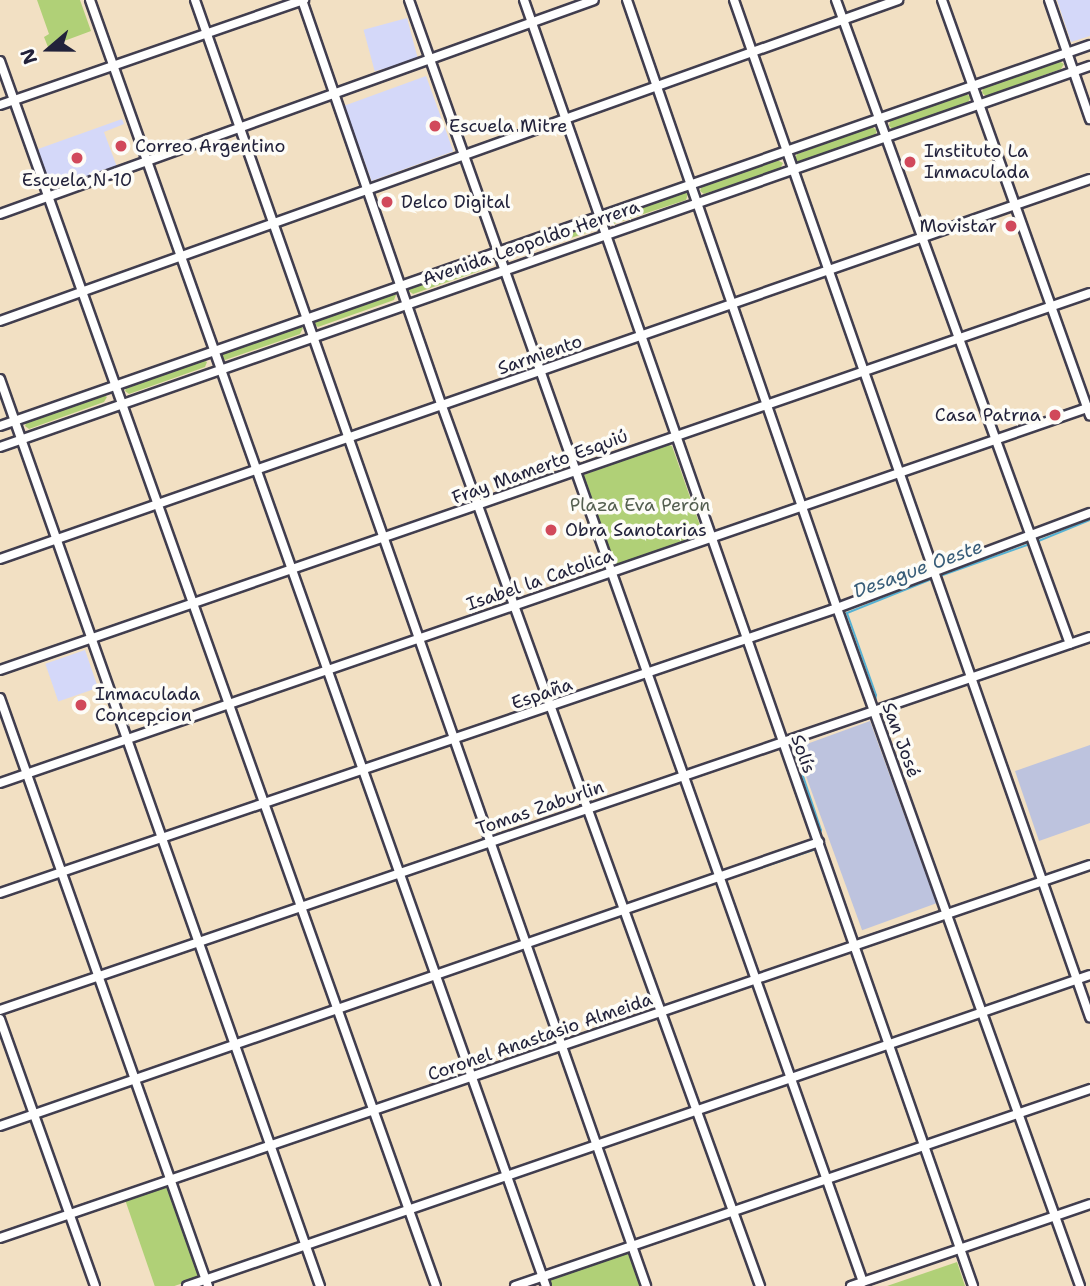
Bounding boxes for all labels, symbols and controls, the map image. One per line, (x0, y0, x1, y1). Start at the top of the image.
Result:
north arrow (14, 14, 84, 84)
text: N (14, 45, 43, 68)
place label: Escuela Mitre (449, 115, 568, 137)
marker: Escuela Mitre (427, 118, 443, 134)
place label: Correo Argentino (135, 135, 285, 157)
marker: Correo Argentino (113, 138, 129, 154)
place label: Instituto La Inmaculada (924, 141, 1029, 184)
marker: Escuela N 10 (69, 150, 85, 166)
marker: Instituto La Inmaculada (902, 154, 918, 170)
place label: Escuela N 10 (22, 169, 132, 191)
place label: Delco Digital (401, 191, 510, 213)
marker: Delco Digital (379, 194, 395, 210)
street label: Avenida Leopoldo Herrera (420, 196, 642, 290)
place label: Movistar (919, 215, 997, 237)
marker: Movistar (1003, 218, 1019, 234)
street label: Sarmiento (495, 330, 585, 380)
place label: Casa Patrna (935, 404, 1041, 426)
marker: Casa Patrna (1047, 407, 1063, 423)
street label: Fray Mamerto Esquiú (449, 425, 631, 509)
park label: Plaza Eva Perón (570, 494, 710, 516)
place label: Obra Sanotarias (565, 519, 707, 541)
marker: Obra Sanotarias (543, 522, 559, 538)
water label: Desague Oeste (850, 535, 986, 603)
street label: Isabel la Catolica (464, 545, 616, 615)
street label: España (509, 674, 575, 714)
place label: Inmaculada Concepcion (95, 684, 200, 726)
marker: Inmaculada Concepcion (73, 697, 89, 713)
street label: San José (877, 700, 925, 780)
street label: Solís (786, 732, 820, 776)
street label: Tomas Zaburlin (473, 776, 607, 840)
street label: Coronel Anastasio Almeida (425, 988, 655, 1086)

